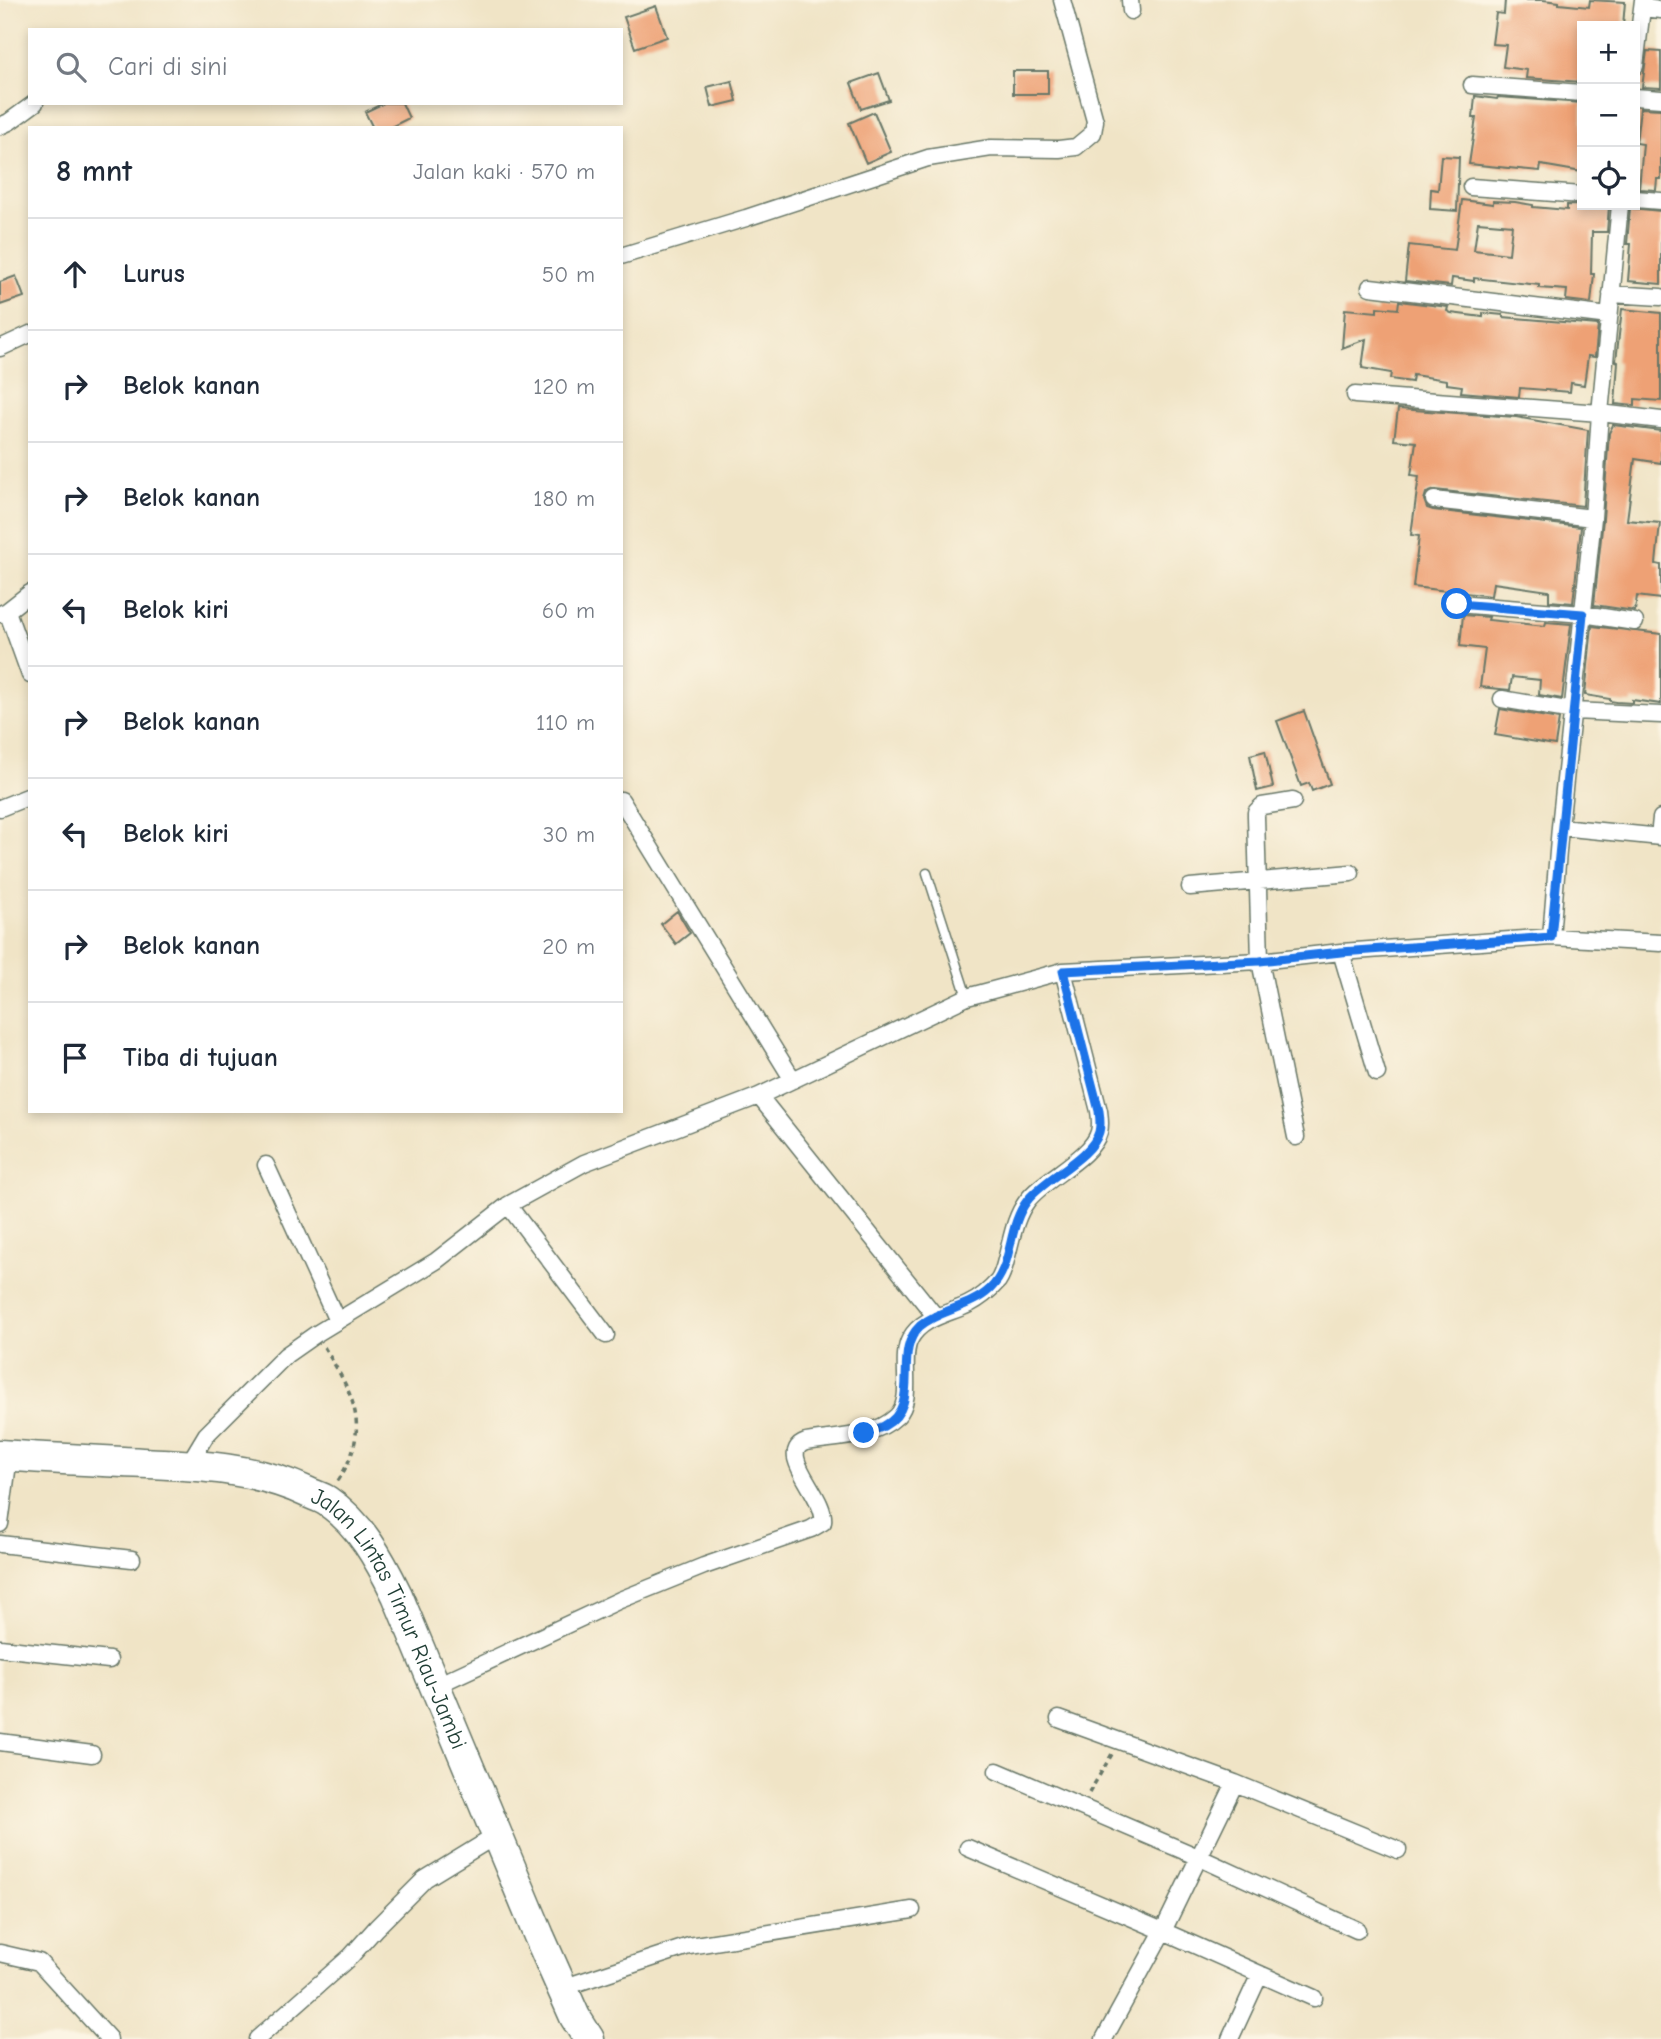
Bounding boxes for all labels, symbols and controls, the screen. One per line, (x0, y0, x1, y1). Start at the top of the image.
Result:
map controls (1577, 21, 1640, 210)
button: + (1577, 21, 1640, 84)
search box (28, 28, 623, 105)
icon: search (52, 48, 90, 86)
text: Cari di sini (108, 52, 228, 82)
button: − (1577, 84, 1640, 147)
button: locate (1577, 147, 1640, 210)
text: 8 mnt (56, 154, 132, 189)
text: Jalan kaki · 570 m (413, 158, 595, 185)
icon: ahead (56, 255, 94, 293)
text: Lurus (123, 259, 185, 289)
text: 50 m (542, 261, 595, 288)
icon: right (56, 367, 94, 405)
text: Belok kanan (123, 371, 260, 401)
text: 120 m (533, 373, 595, 400)
icon: right (56, 479, 94, 517)
text: Belok kanan (123, 483, 260, 513)
text: 180 m (533, 485, 595, 512)
route start (1441, 588, 1472, 619)
icon: left (56, 591, 94, 629)
text: Belok kiri (123, 595, 229, 625)
text: 60 m (542, 597, 595, 624)
icon: right (56, 703, 94, 741)
text: Belok kanan (123, 707, 260, 737)
text: 110 m (536, 709, 595, 736)
icon: left (56, 815, 94, 853)
text: Belok kiri (123, 819, 229, 849)
text: 30 m (543, 821, 595, 848)
icon: right (56, 927, 94, 965)
text: Belok kanan (123, 931, 260, 961)
text: 20 m (542, 933, 595, 960)
icon: arrive (56, 1039, 94, 1077)
text: Tiba di tujuan (123, 1043, 278, 1073)
route end (848, 1417, 879, 1448)
street label: Jalan Lintas Timur Riau-Jambi (308, 1482, 473, 1753)

